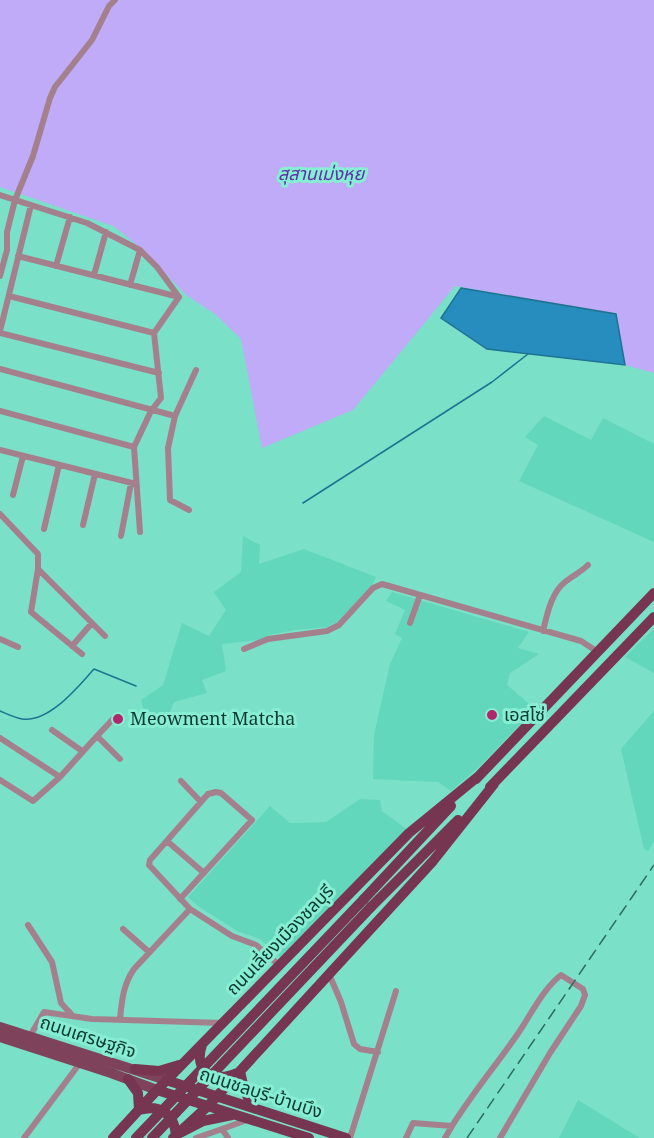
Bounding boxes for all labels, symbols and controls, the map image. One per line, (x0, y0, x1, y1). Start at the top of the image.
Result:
park label: สุสานเม่งหุย (278, 161, 365, 185)
place label: เอสโซ่ (504, 702, 545, 726)
place label: Meowment Matcha (130, 706, 295, 730)
marker: เอสโซ่ (485, 708, 499, 722)
marker: Meowment Matcha (111, 712, 125, 726)
street label: ถนนเลี่ยงเมืองชลบุรี (220, 879, 338, 1000)
street label: ถนนเศรษฐกิจ (37, 1009, 140, 1063)
street label: ถนนชลบุรี-บ้านบึง (197, 1061, 326, 1123)

